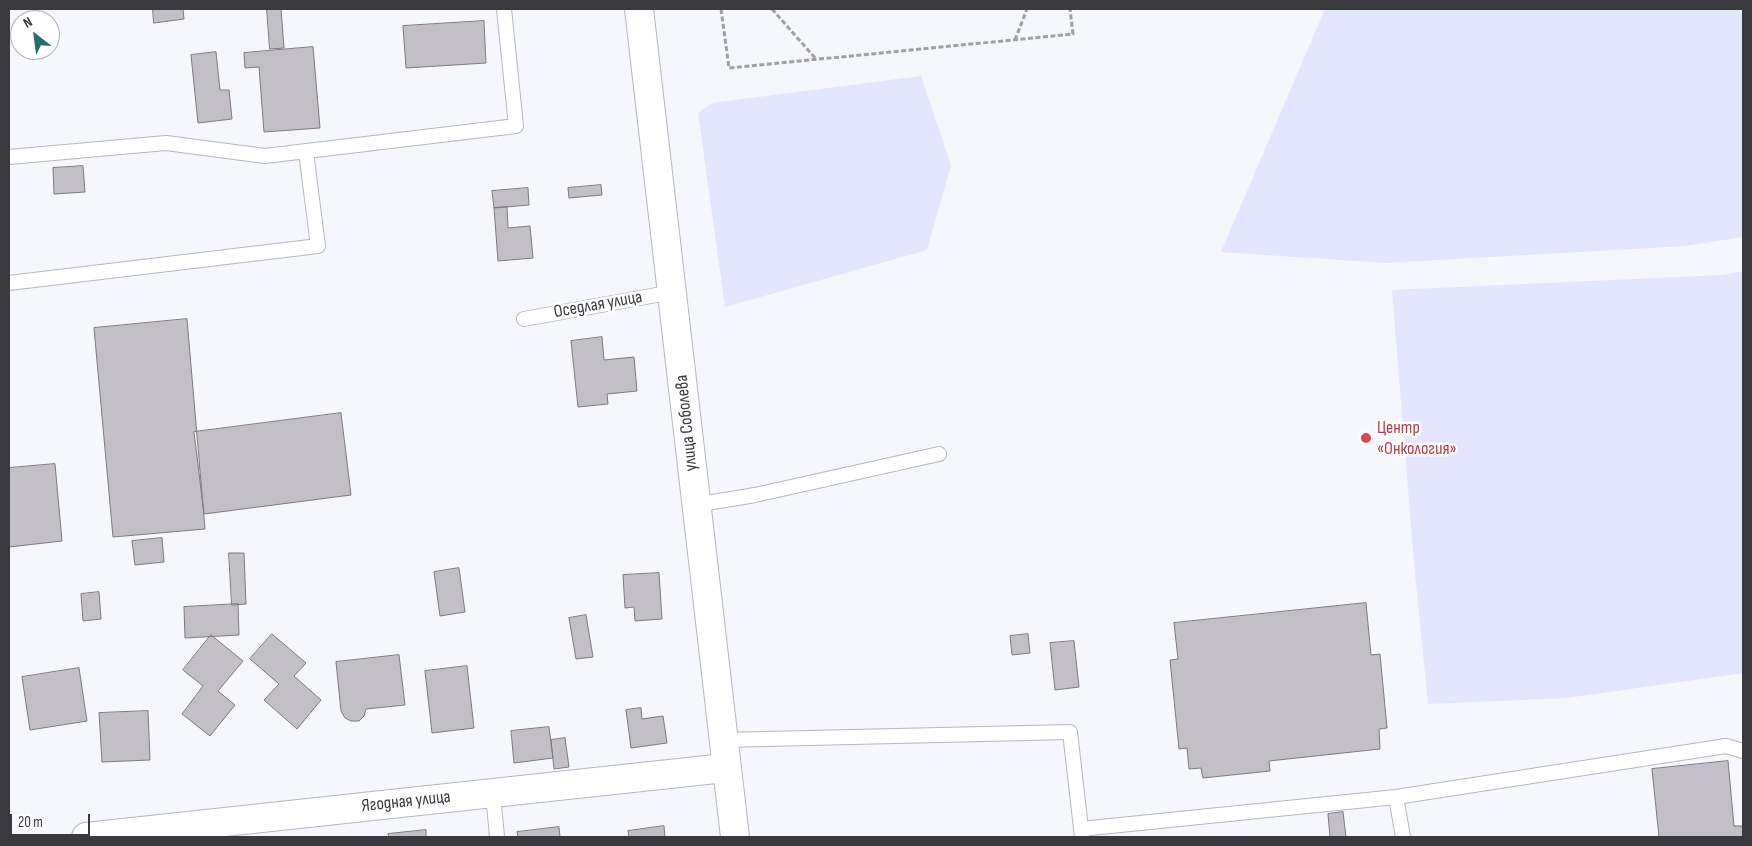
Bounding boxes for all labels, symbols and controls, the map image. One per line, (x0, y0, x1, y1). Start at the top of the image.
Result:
north arrow (10, 10, 60, 60)
text: N (20, 13, 35, 32)
street label: Оседлая улица (552, 287, 644, 323)
street label: улица Соболева (671, 374, 703, 472)
place label: Центр «Онкология» (1377, 417, 1457, 459)
marker: Центр «Онкология» (1359, 431, 1373, 445)
street label: Ягодная улица (360, 787, 452, 817)
scale bar (12, 804, 92, 836)
text: 20 m (18, 813, 43, 832)

